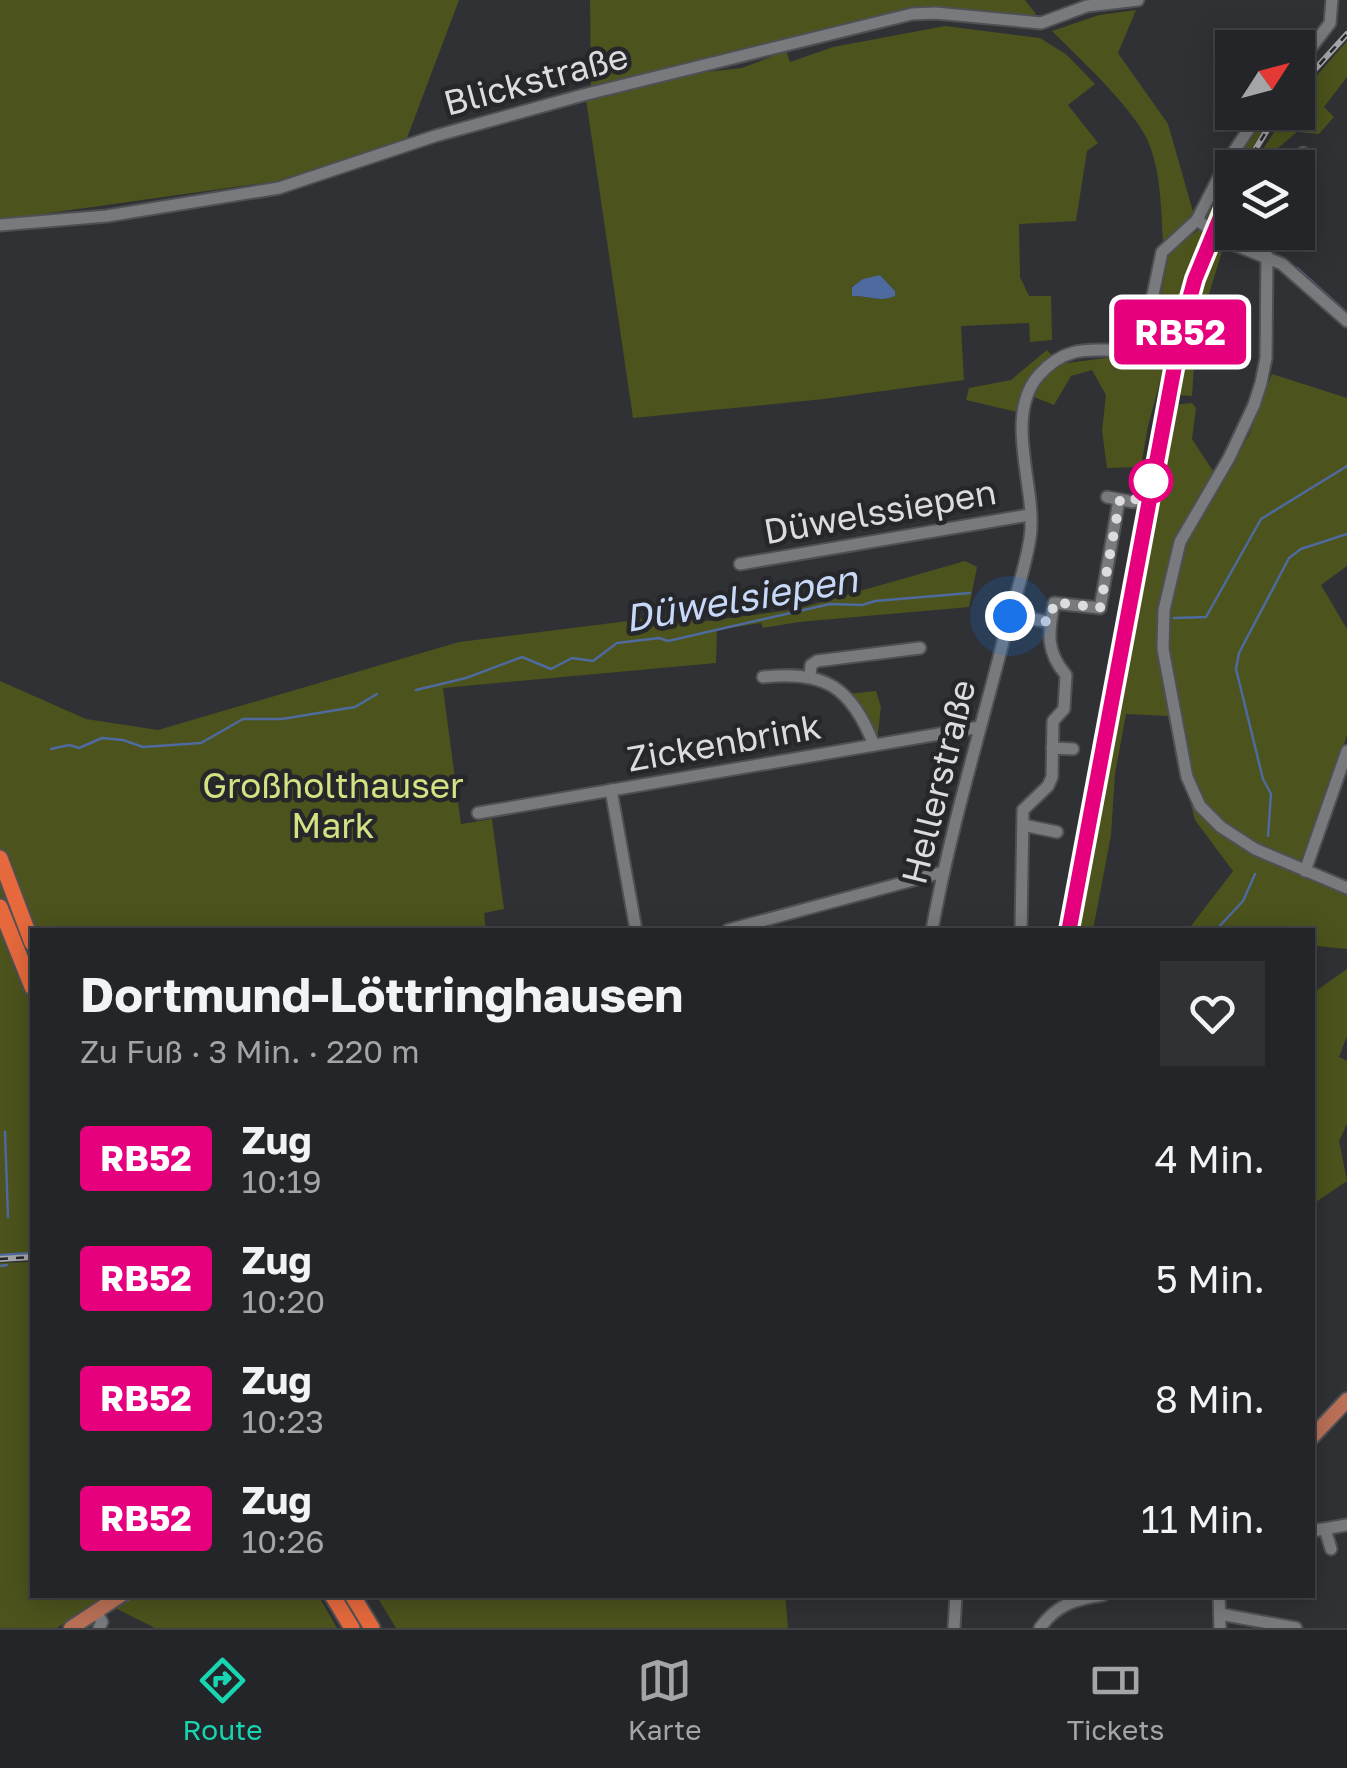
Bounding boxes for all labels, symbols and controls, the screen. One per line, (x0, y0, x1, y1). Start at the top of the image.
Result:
north arrow (1215, 30, 1315, 130)
map controls (1215, 30, 1315, 250)
street label: Blickstraße (439, 34, 633, 124)
button: layers (1215, 150, 1315, 250)
line badge: RB52 (1110, 300, 1250, 364)
text: RB52 (1134, 311, 1226, 353)
unlabelled marker (1130, 460, 1172, 502)
street label: Düwelssiepen (760, 470, 999, 552)
water label: Düwelsiepen (621, 555, 862, 640)
your location (985, 591, 1035, 641)
street label: Hellerstraße (892, 675, 984, 888)
street label: Zickenbrink (624, 704, 824, 780)
park label: Großholthauser Mark (202, 764, 464, 846)
button: heart (1160, 961, 1265, 1066)
text: Dortmund-Löttringhausen (80, 965, 683, 1023)
text: Zu Fuß · 3 Min. · 220 m (80, 1032, 419, 1070)
text: Zug (242, 1117, 312, 1162)
text: 4 Min. (1155, 1136, 1265, 1181)
text: RB52 (100, 1137, 192, 1179)
text: 10:19 (242, 1162, 322, 1200)
text: Zug (242, 1237, 312, 1282)
text: 5 Min. (1156, 1256, 1265, 1301)
text: RB52 (100, 1257, 192, 1299)
text: 10:20 (242, 1282, 325, 1320)
text: Zug (242, 1357, 312, 1402)
text: 8 Min. (1155, 1376, 1265, 1421)
text: RB52 (100, 1377, 192, 1419)
text: 10:23 (242, 1402, 324, 1440)
text: Zug (242, 1477, 312, 1522)
text: 11 Min. (1141, 1496, 1265, 1541)
text: RB52 (100, 1497, 192, 1539)
text: 10:26 (242, 1522, 325, 1560)
tab: Route (183, 1653, 263, 1746)
tab: Karte (628, 1653, 702, 1746)
tab: Tickets (1067, 1653, 1164, 1746)

